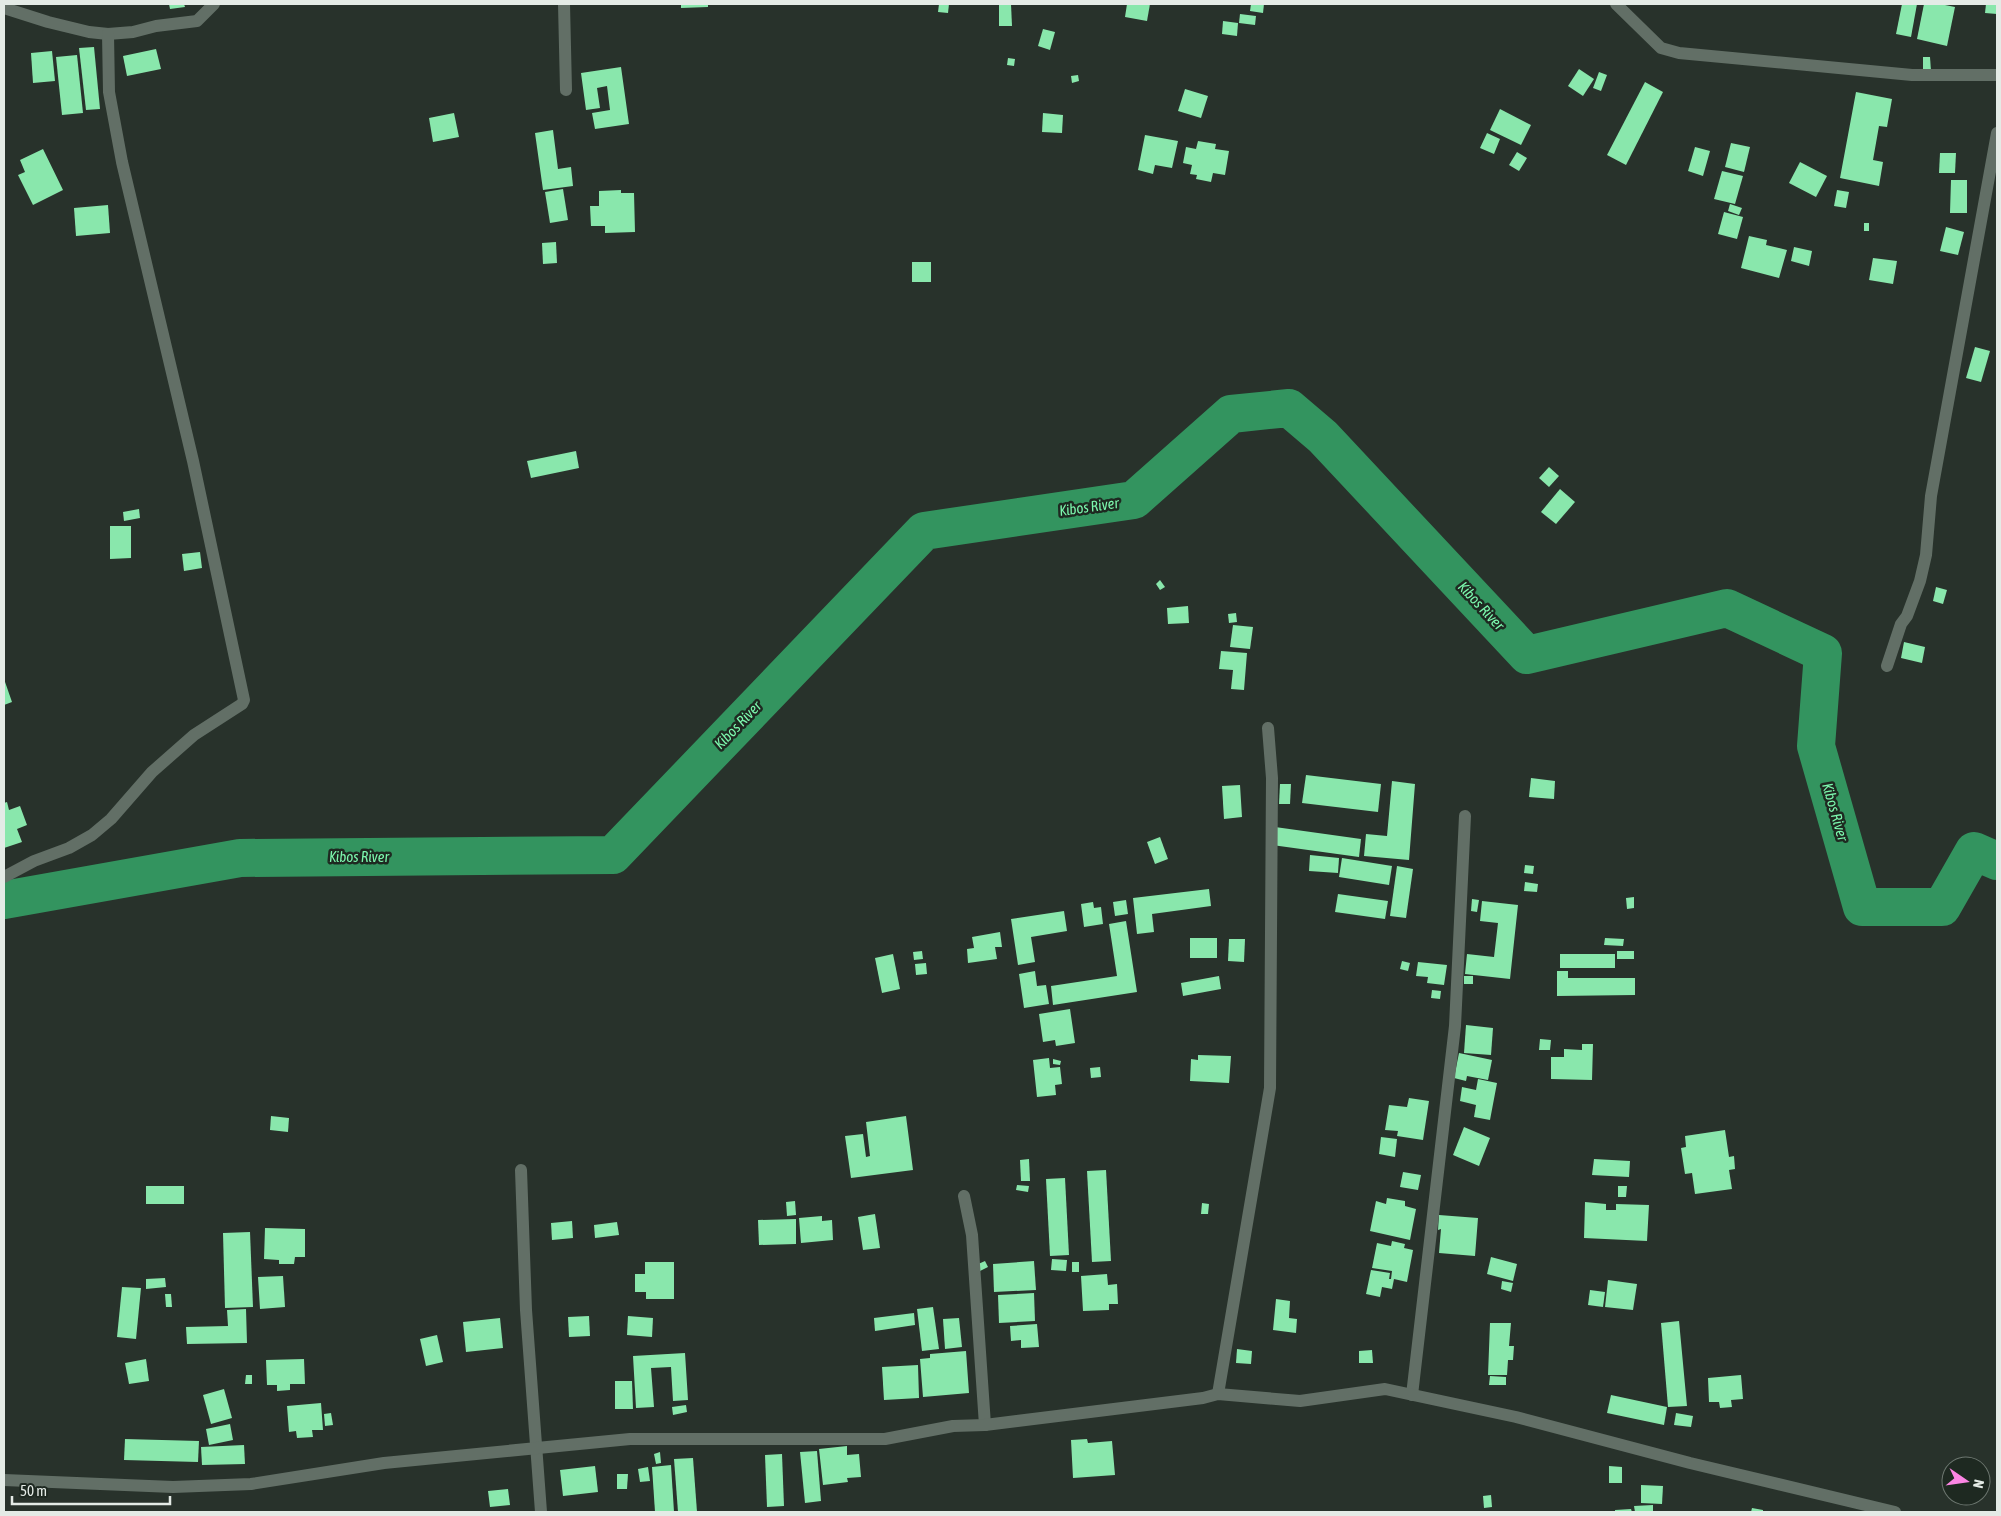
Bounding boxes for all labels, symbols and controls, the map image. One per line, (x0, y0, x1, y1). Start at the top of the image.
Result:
water label: Kibos River (1058, 494, 1120, 519)
water label: Kibos River (1455, 578, 1508, 634)
water label: Kibos River (711, 697, 765, 752)
water label: Kibos River (1819, 781, 1852, 843)
water label: Kibos River (329, 848, 389, 865)
north arrow (1941, 1456, 1991, 1506)
scale bar (12, 1474, 170, 1506)
text: N (1970, 1478, 1987, 1490)
text: 50 m (20, 1482, 47, 1499)

